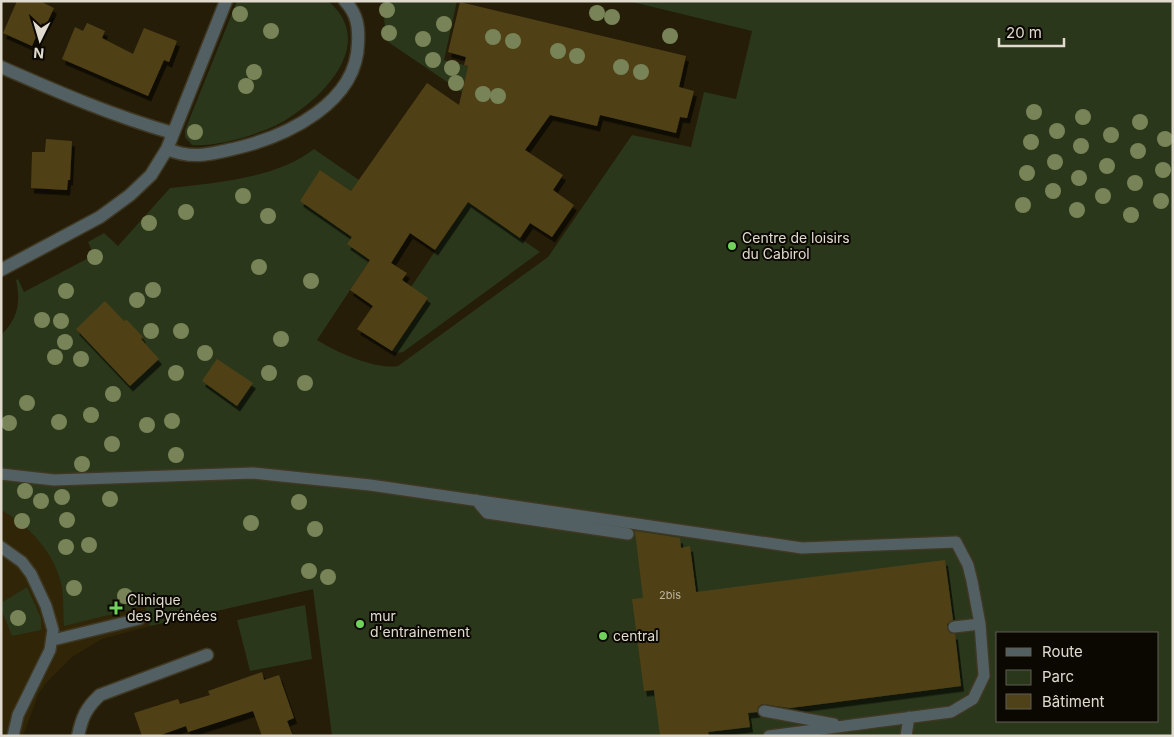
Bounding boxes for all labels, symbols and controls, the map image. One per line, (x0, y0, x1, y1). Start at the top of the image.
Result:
north arrow (15, 15, 65, 65)
scale bar (999, 15, 1064, 47)
text: 20 m (1006, 23, 1042, 42)
text: N (33, 45, 45, 62)
place label: Centre de loisirs du Cabirol (742, 229, 850, 262)
marker: Centre de loisirs du Cabirol (726, 240, 738, 252)
house number: 2bis (659, 588, 681, 602)
place label: Clinique des Pyrénées (127, 591, 217, 624)
marker: Clinique des Pyrénées (109, 601, 123, 615)
place label: mur d'entrainement (370, 607, 470, 640)
marker: mur d'entrainement (354, 618, 366, 630)
place label: central (613, 627, 659, 644)
marker: central (597, 630, 609, 642)
legend (996, 632, 1159, 722)
text: Route (1042, 642, 1083, 661)
text: Parc (1042, 667, 1074, 686)
text: Bâtiment (1042, 692, 1105, 711)

